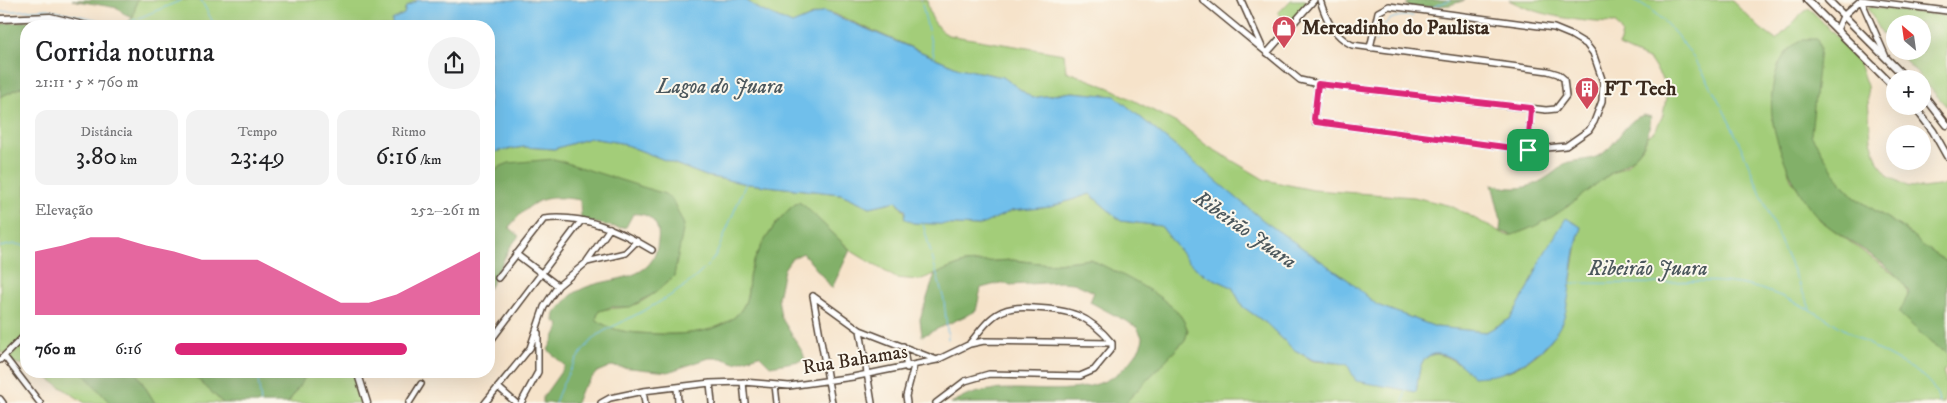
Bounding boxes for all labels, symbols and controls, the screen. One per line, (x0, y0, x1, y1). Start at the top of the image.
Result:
shop icon: Mercadinho do Paulista (1271, 15, 1297, 49)
north arrow (1886, 15, 1931, 60)
map controls (1886, 15, 1931, 170)
place label: Mercadinho do Paulista (1302, 16, 1490, 41)
text: Corrida noturna (35, 35, 215, 70)
button: share (428, 37, 480, 89)
button: + (1886, 70, 1931, 115)
text: 21:11 · 5 × 760 m (35, 72, 139, 92)
water label: Lagoa do Juara (656, 74, 783, 100)
building icon: FT Tech (1574, 76, 1600, 110)
place label: FT Tech (1604, 77, 1677, 102)
text: Distância (80, 123, 133, 141)
text: Tempo (238, 123, 277, 141)
text: Ritmo (391, 123, 426, 141)
button: − (1886, 125, 1931, 170)
pin (1507, 129, 1549, 171)
icon: arrive (1514, 136, 1542, 164)
text: 3.80 (76, 141, 117, 172)
text: 23:49 (230, 141, 285, 172)
text: 6:16 (376, 141, 417, 172)
text: km (117, 151, 137, 169)
text: /km (417, 151, 441, 169)
water label: Ribeirão Juara (1188, 185, 1301, 275)
text: Elevação (35, 200, 93, 220)
text: 252–261 m (411, 200, 480, 220)
water label: Ribeirão Juara (1587, 256, 1708, 282)
text: 760 m (35, 339, 76, 359)
text: 6:16 (115, 339, 142, 359)
street label: Rua Bahamas (801, 339, 910, 381)

